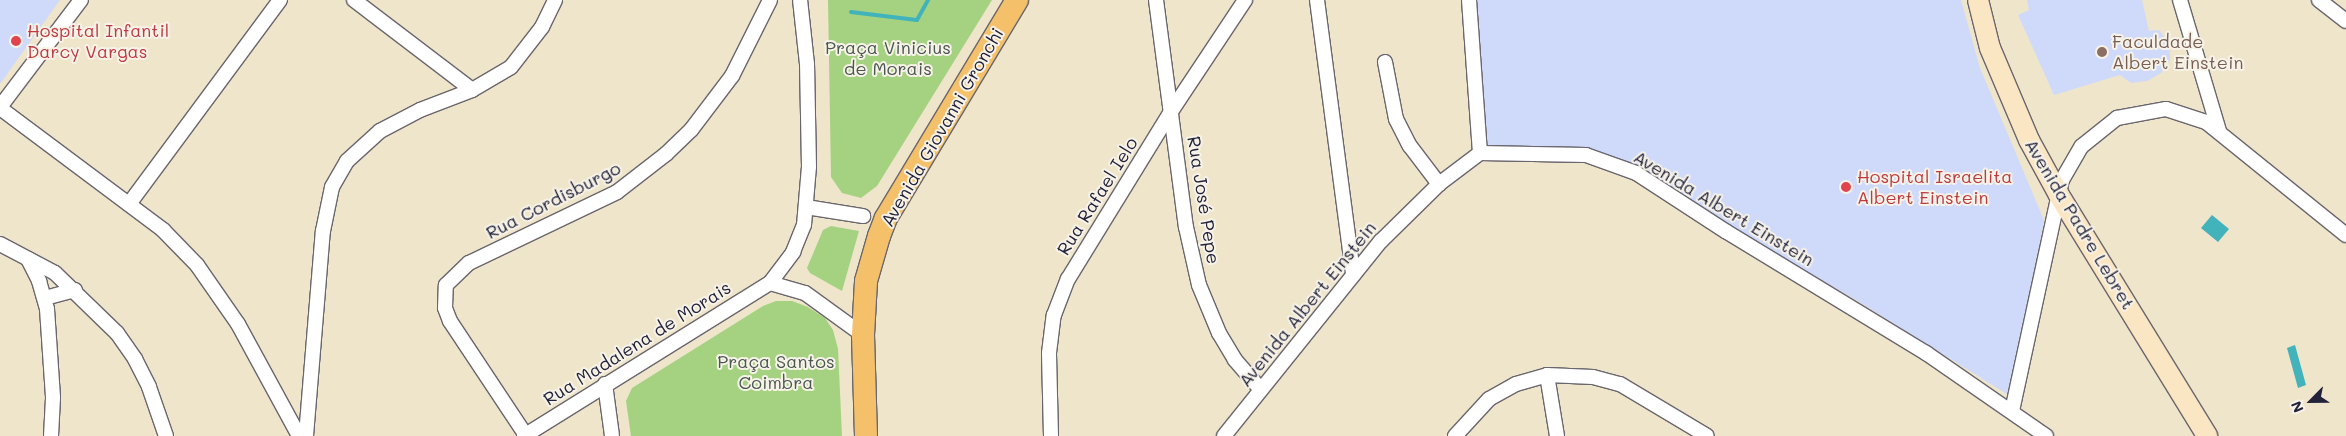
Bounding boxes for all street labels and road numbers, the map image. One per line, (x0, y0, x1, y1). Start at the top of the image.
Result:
street label: Avenida Giovanni Gronchi (876, 24, 1008, 230)
street label: Rua Rafael Ielo (1052, 133, 1142, 259)
street label: Rua José Pepe (1183, 135, 1225, 265)
street label: Avenida Padre Lebret (2021, 135, 2139, 313)
street label: Avenida Albert Einstein (1630, 146, 1818, 270)
street label: Rua Cordisburgo (482, 157, 624, 243)
street label: Avenida Albert Einstein (1234, 217, 1380, 391)
street label: Rua Madalena de Morais (539, 276, 735, 410)

